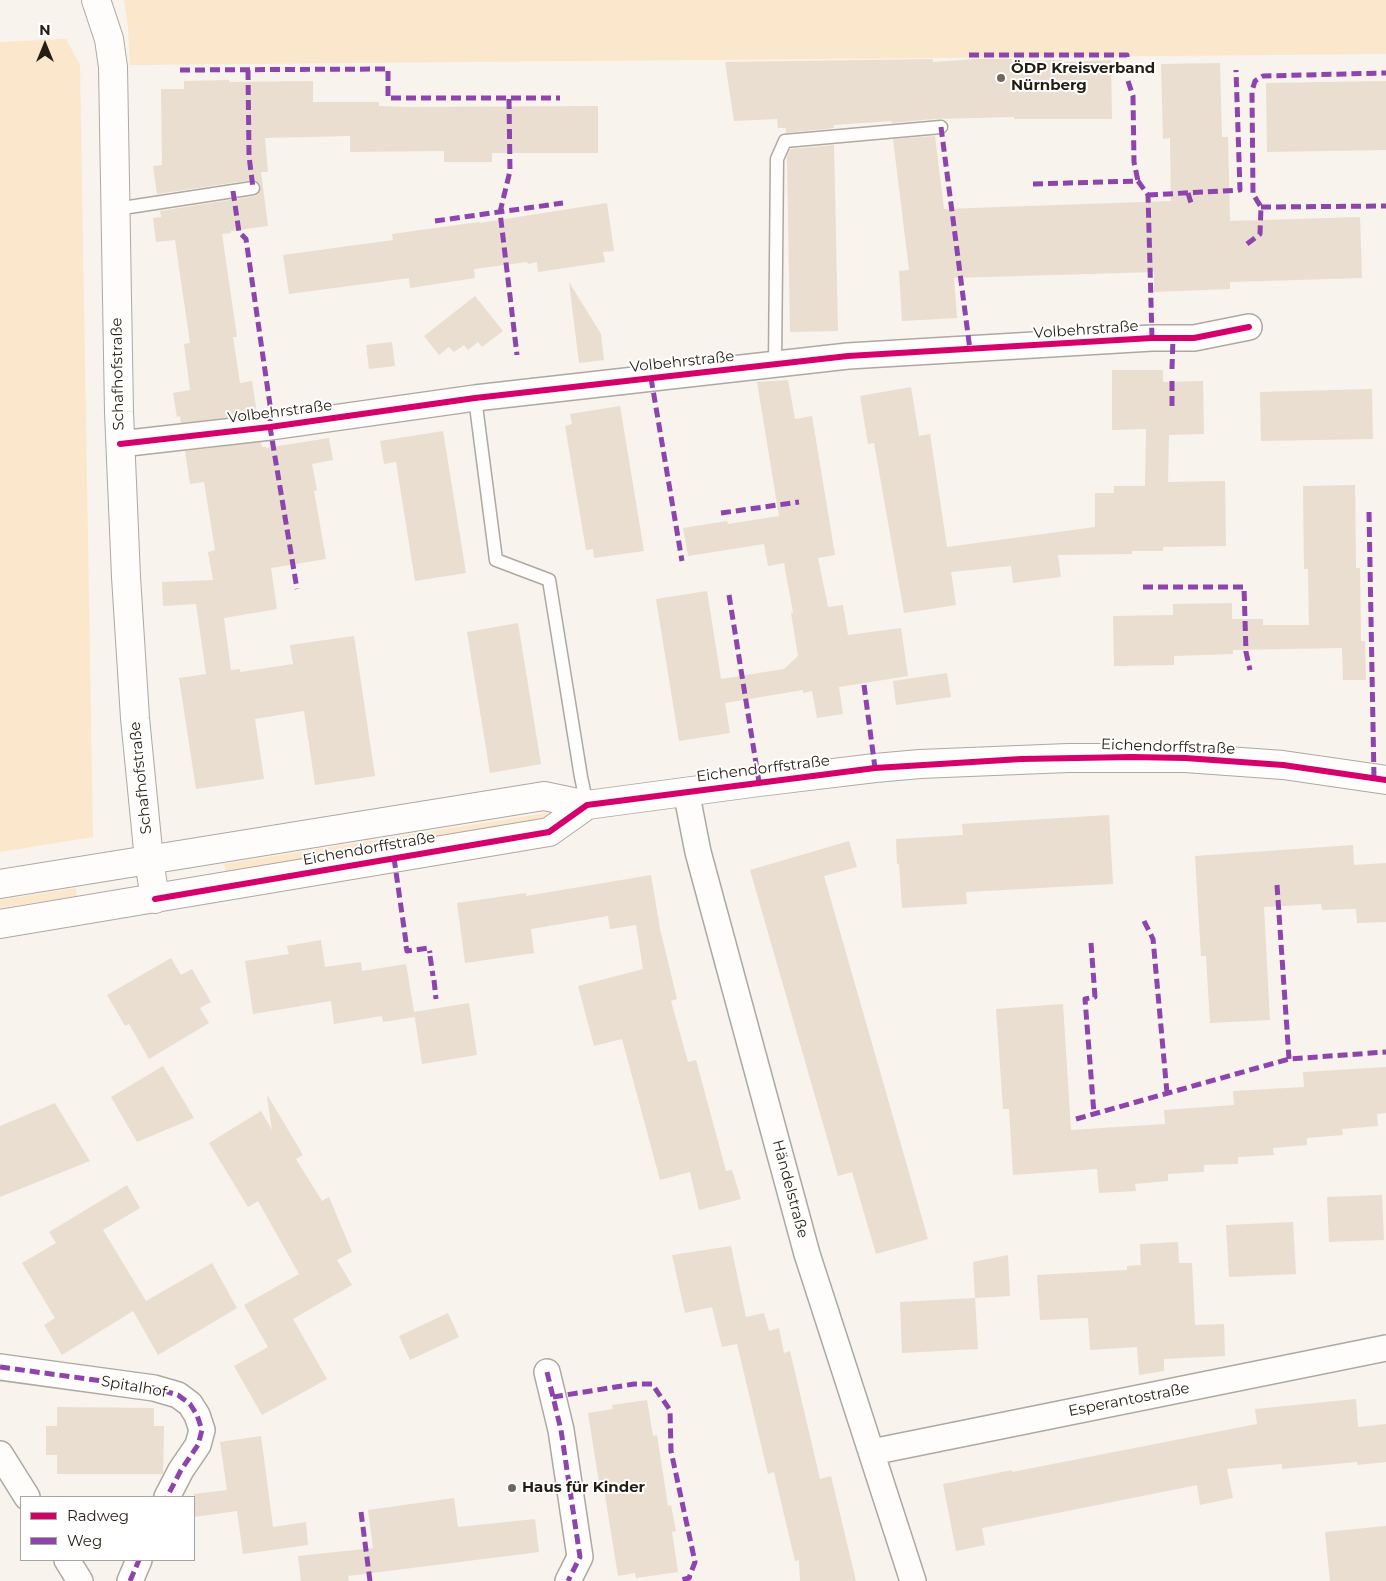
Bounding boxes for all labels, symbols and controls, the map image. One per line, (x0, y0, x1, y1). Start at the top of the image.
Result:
north arrow (20, 20, 70, 70)
text: N (39, 21, 51, 39)
place label: ÖDP Kreisverband Nürnberg (1011, 60, 1155, 95)
marker: ÖDP Kreisverband Nürnberg (995, 72, 1007, 84)
street label: Schafhofstraße (108, 317, 128, 431)
street label: Volbehrstraße (1033, 317, 1139, 343)
street label: Volbehrstraße (629, 348, 735, 376)
street label: Volbehrstraße (227, 397, 333, 427)
street label: Schafhofstraße (126, 721, 156, 835)
street label: Eichendorffstraße (1101, 736, 1235, 758)
street label: Eichendorffstraße (695, 752, 831, 786)
street label: Eichendorffstraße (301, 828, 437, 870)
street label: Händelstraße (768, 1138, 812, 1240)
street label: Spitalhof (100, 1372, 168, 1402)
street label: Esperantostraße (1067, 1379, 1191, 1421)
place label: Haus für Kinder (522, 1479, 645, 1497)
marker: Haus für Kinder (506, 1482, 518, 1494)
legend (20, 1496, 195, 1561)
text: Radweg (67, 1506, 129, 1525)
text: Weg (67, 1531, 102, 1550)

